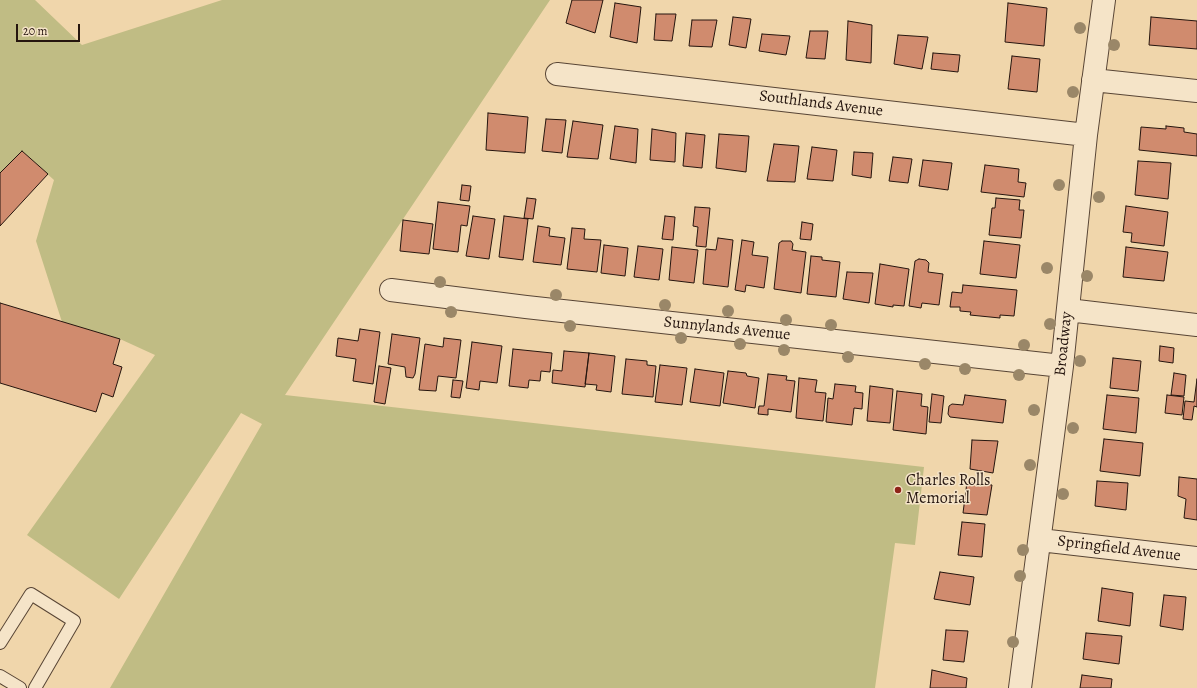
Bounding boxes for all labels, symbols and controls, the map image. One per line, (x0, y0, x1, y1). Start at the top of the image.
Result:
scale bar (18, 16, 82, 42)
text: 20 m (23, 23, 47, 39)
street label: Southlands Avenue (758, 87, 884, 121)
street label: Broadway (1051, 311, 1077, 377)
street label: Sunnylands Avenue (663, 313, 791, 345)
place label: Charles Rolls Memorial (906, 471, 990, 509)
marker: Charles Rolls Memorial (893, 485, 903, 495)
street label: Springfield Avenue (1056, 532, 1182, 566)

